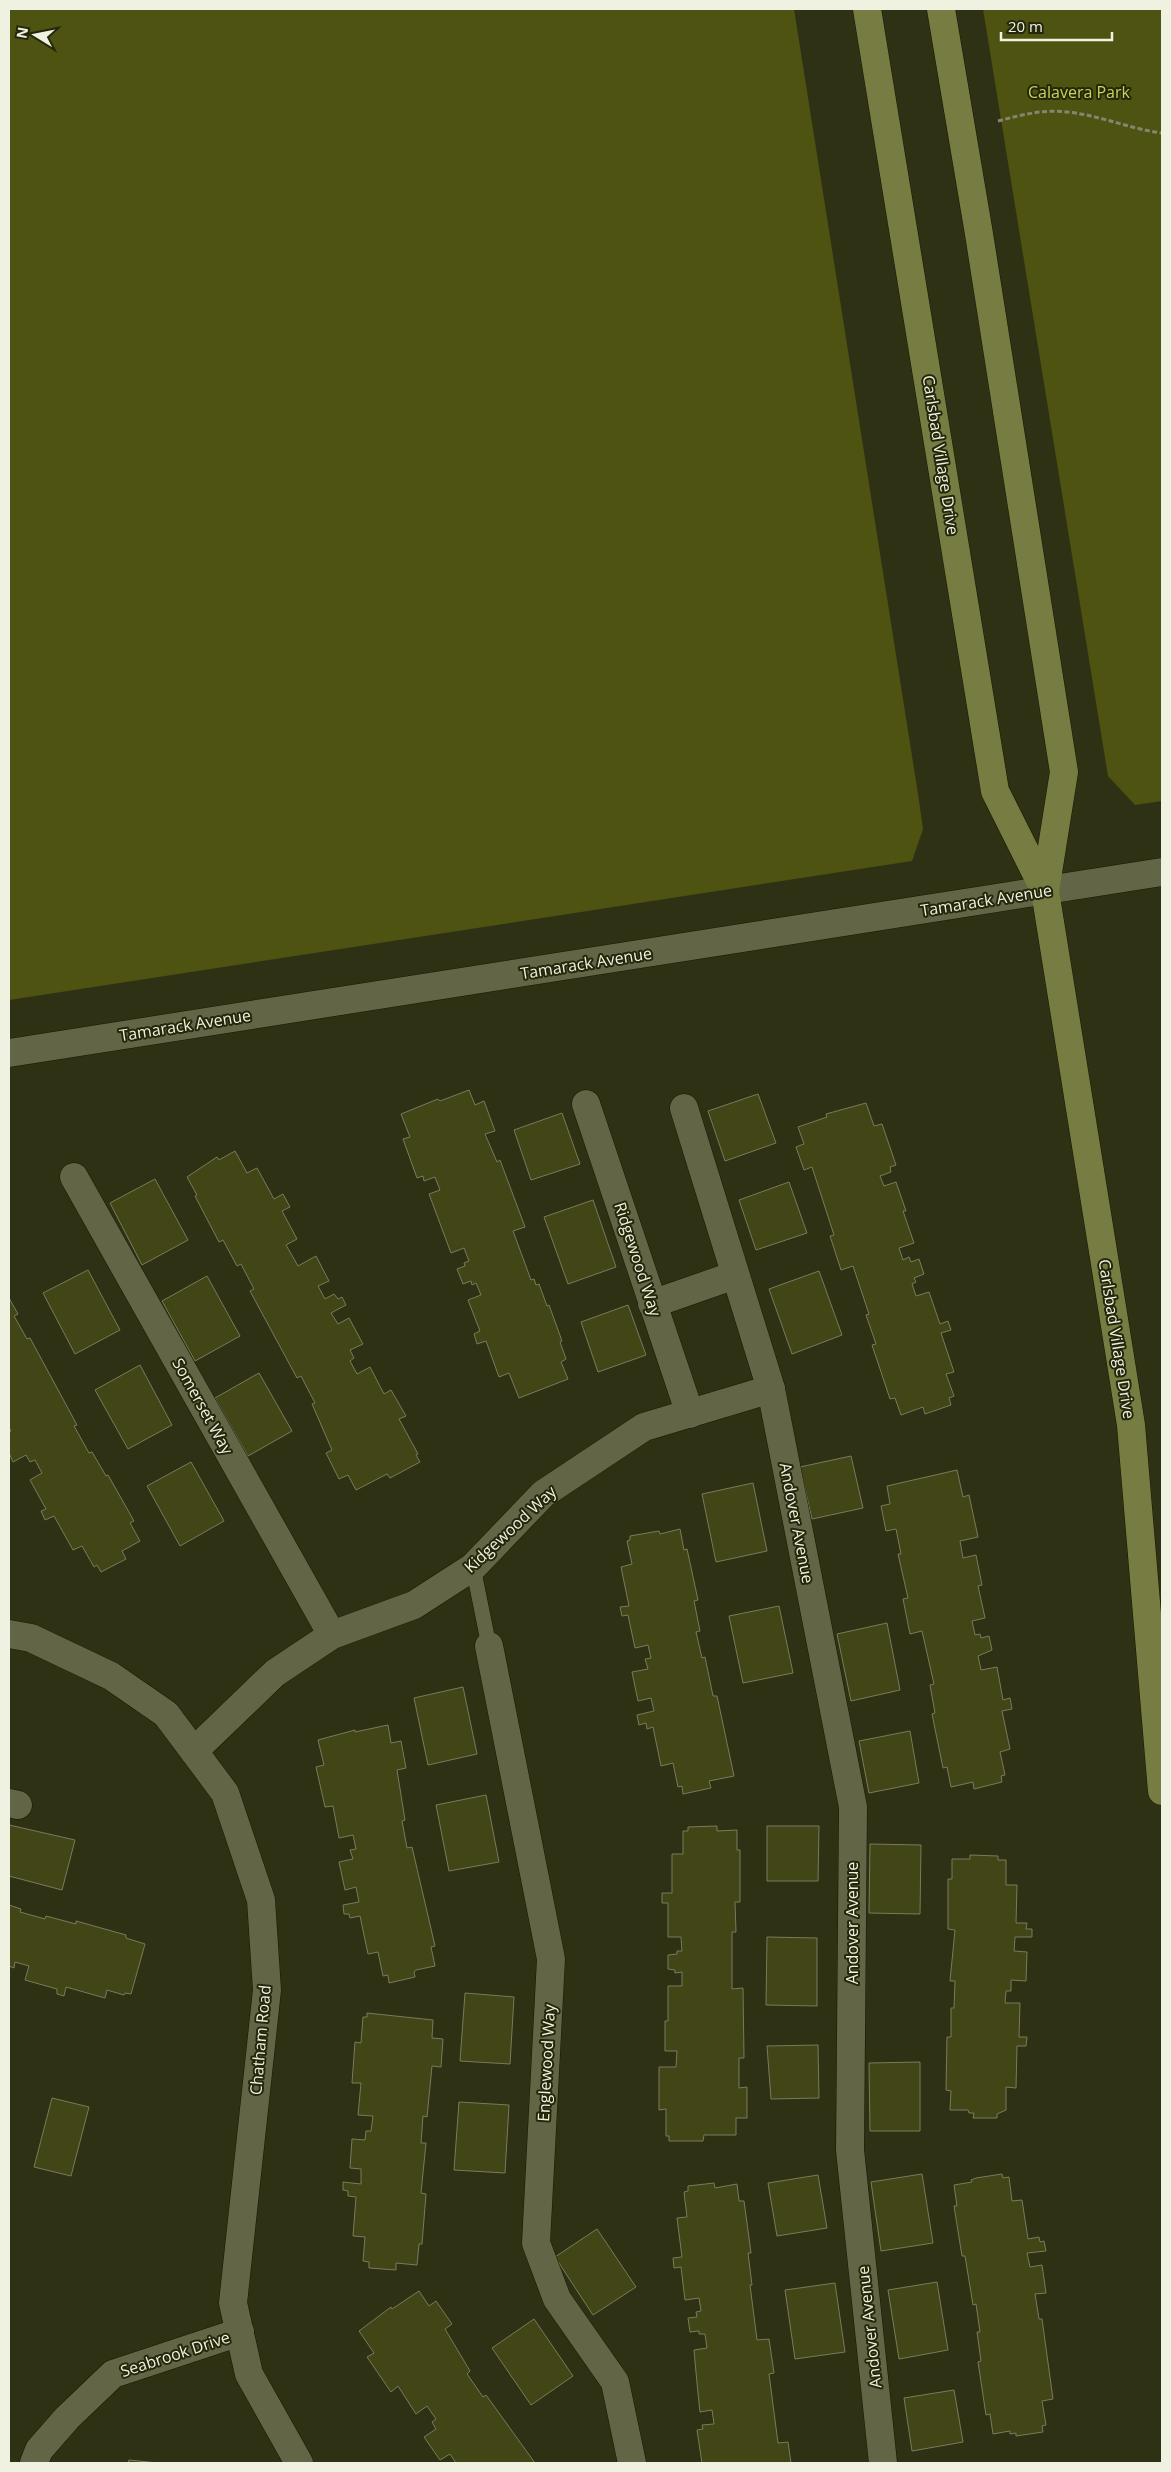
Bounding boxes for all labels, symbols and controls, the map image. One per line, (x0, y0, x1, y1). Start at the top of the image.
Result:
north arrow (10, 10, 60, 60)
scale bar (1001, 10, 1112, 42)
text: 20 m (1008, 16, 1043, 36)
text: N (11, 25, 32, 40)
park label: Calavera Park (1028, 81, 1131, 103)
street label: Carlsbad Village Drive (918, 374, 964, 536)
street label: Tamarack Avenue (919, 879, 1053, 921)
street label: Tamarack Avenue (519, 942, 653, 984)
street label: Tamarack Avenue (118, 1004, 252, 1046)
street label: Ridgewood Way (609, 1199, 667, 1320)
street label: Carlsbad Village Drive (1094, 1258, 1140, 1420)
street label: Somerset Way (167, 1354, 239, 1459)
street label: Andover Avenue (774, 1461, 820, 1585)
street label: Kidgewood Way (459, 1480, 562, 1577)
street label: Andover Avenue (841, 1862, 863, 1984)
street label: Chatham Road (244, 1984, 276, 2096)
street label: Englewood Way (532, 2003, 560, 2122)
street label: Andover Avenue (852, 2265, 886, 2389)
street label: Seabrook Drive (117, 2326, 233, 2382)

